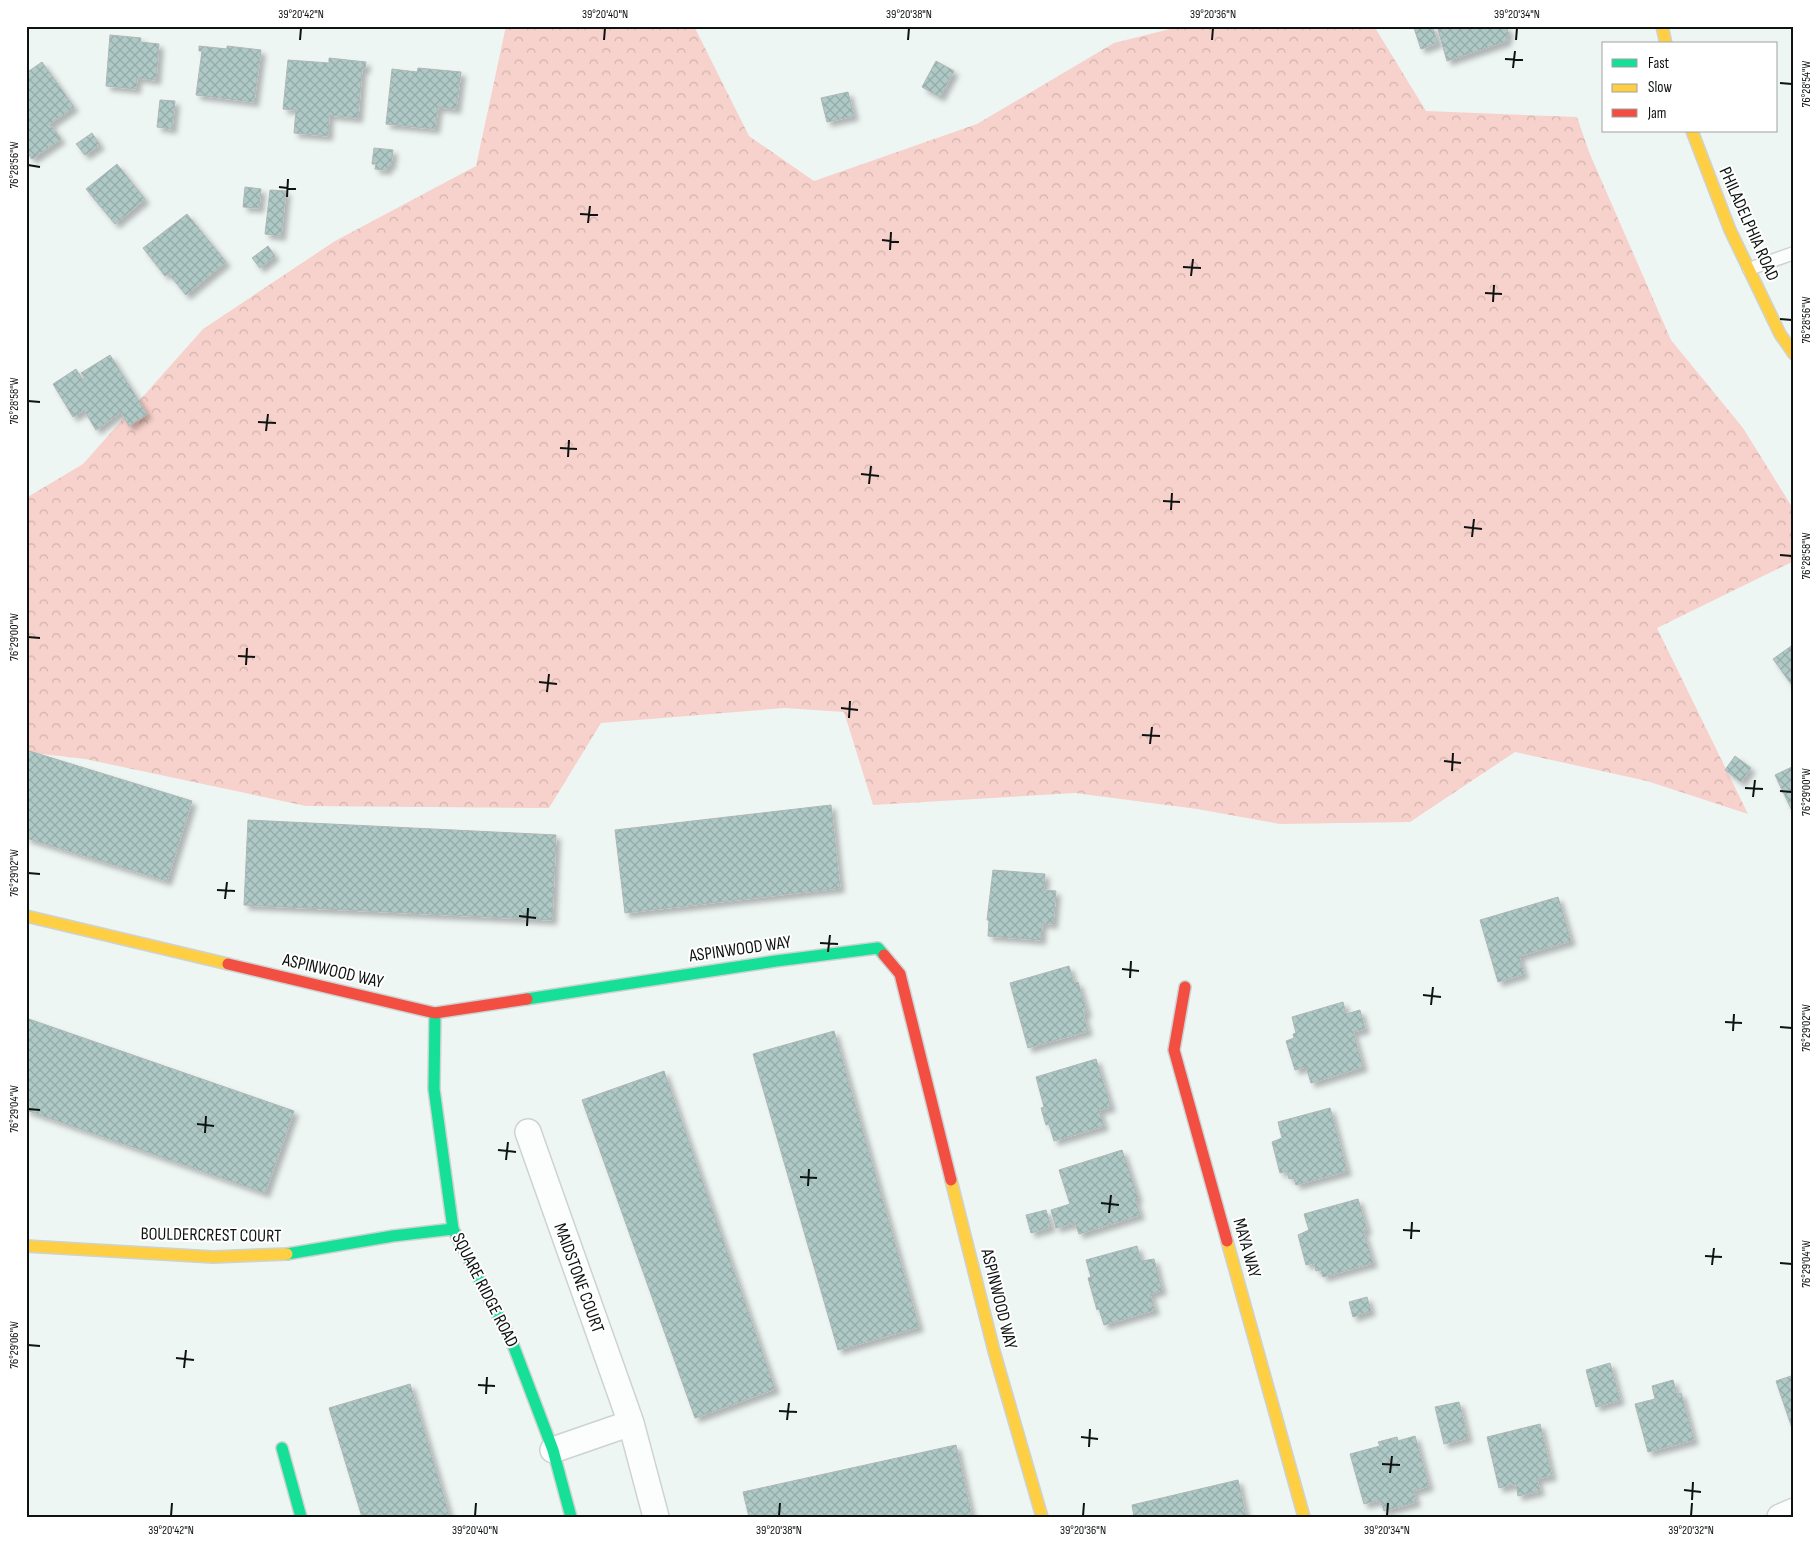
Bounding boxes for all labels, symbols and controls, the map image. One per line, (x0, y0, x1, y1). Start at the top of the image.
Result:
text: 39°20'42"N (278, 7, 324, 22)
text: 39°20'40"N (582, 7, 628, 22)
text: 39°20'38"N (886, 7, 932, 22)
text: 39°20'36"N (1190, 7, 1236, 22)
text: 39°20'34"N (1494, 7, 1540, 22)
legend (1602, 42, 1778, 132)
text: Fast (1648, 54, 1670, 73)
text: 76°28'54"W (1799, 60, 1814, 107)
text: Slow (1648, 78, 1672, 97)
text: Jam (1647, 104, 1666, 123)
text: 76°28'56"W (7, 141, 22, 189)
street label: PHILADELPHIA ROAD (1715, 164, 1783, 284)
text: 76°28'56"W (1799, 296, 1814, 344)
text: 76°28'58"W (7, 377, 22, 424)
text: 76°28'58"W (1799, 532, 1814, 579)
text: 76°29'00"W (7, 613, 22, 661)
text: 76°29'00"W (1799, 768, 1814, 816)
text: 76°29'02"W (7, 849, 22, 897)
street label: ASPINWOOD WAY (687, 931, 793, 967)
street label: ASPINWOOD WAY (280, 949, 386, 993)
text: 76°29'02"W (1799, 1004, 1814, 1052)
text: 76°29'04"W (7, 1085, 22, 1133)
street label: MAYA WAY (1229, 1216, 1266, 1281)
street label: MAIDSTONE COURT (549, 1220, 609, 1336)
street label: BOULDERCREST COURT (140, 1223, 282, 1247)
street label: SQUARE RIDGE ROAD (447, 1229, 523, 1351)
text: 76°29'04"W (1799, 1240, 1814, 1288)
street label: ASPINWOOD WAY (976, 1246, 1022, 1352)
text: 76°29'06"W (7, 1321, 22, 1369)
text: 39°20'42"N (148, 1523, 194, 1538)
text: 39°20'40"N (452, 1523, 498, 1538)
text: 39°20'38"N (756, 1523, 802, 1538)
text: 39°20'36"N (1060, 1523, 1106, 1538)
text: 39°20'34"N (1364, 1523, 1410, 1538)
text: 39°20'32"N (1668, 1523, 1714, 1538)

